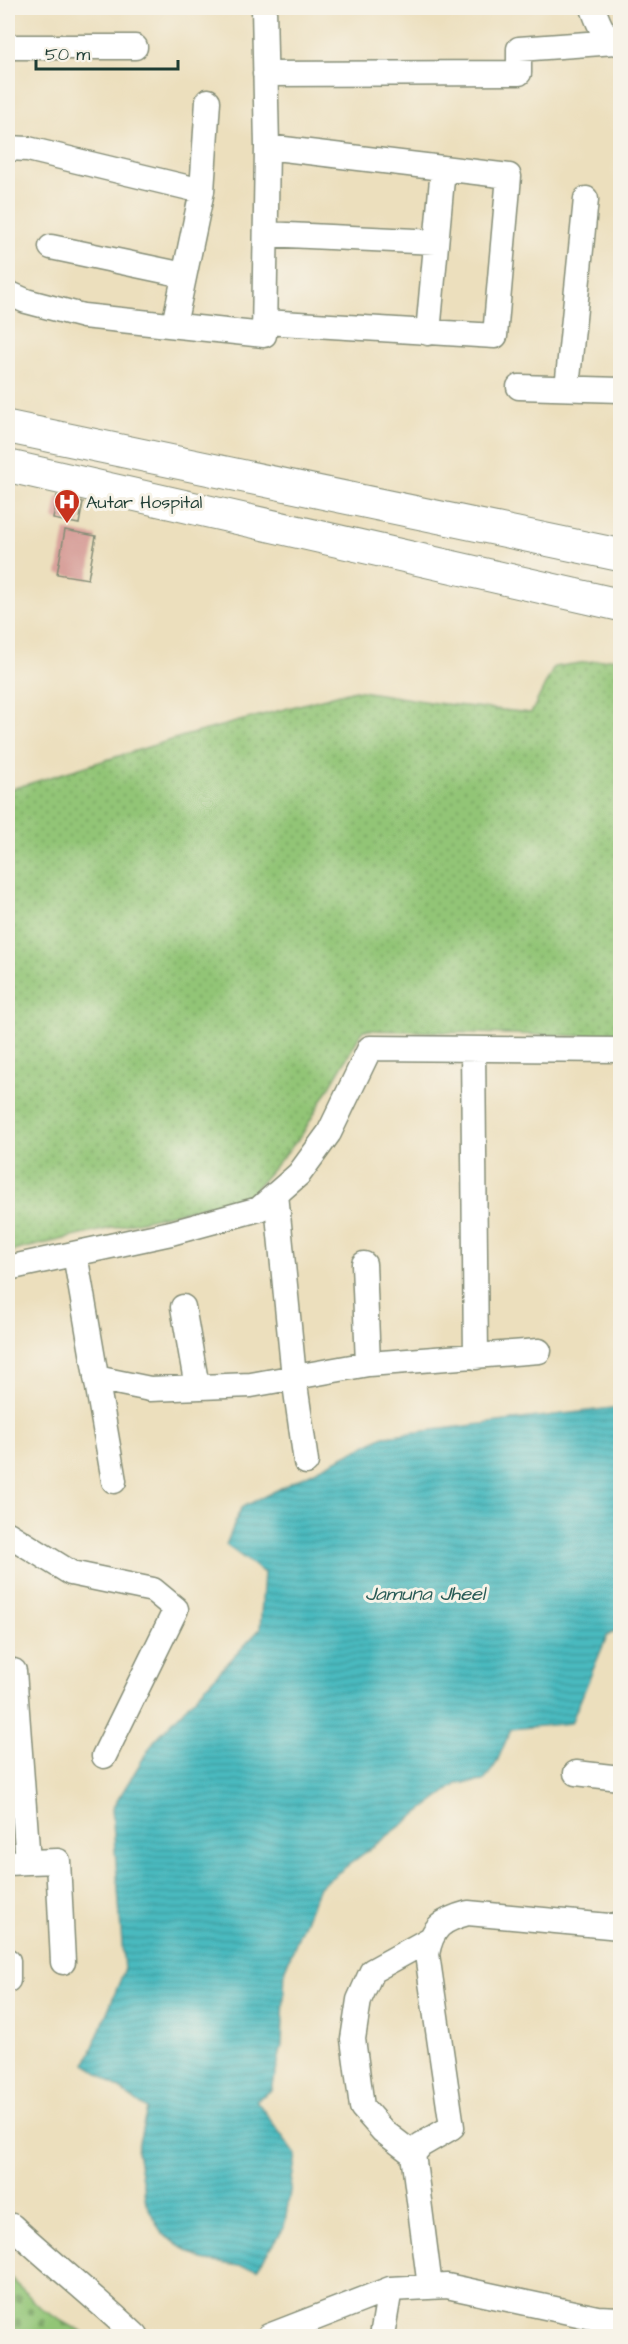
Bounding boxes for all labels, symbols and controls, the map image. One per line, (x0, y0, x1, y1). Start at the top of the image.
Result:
scale bar (36, 33, 178, 71)
text: 50 m (45, 42, 90, 67)
hospital icon: Autar Hospital (52, 487, 82, 525)
place label: Autar Hospital (86, 490, 202, 515)
water label: Jamuna Jheel (365, 1580, 488, 1608)

